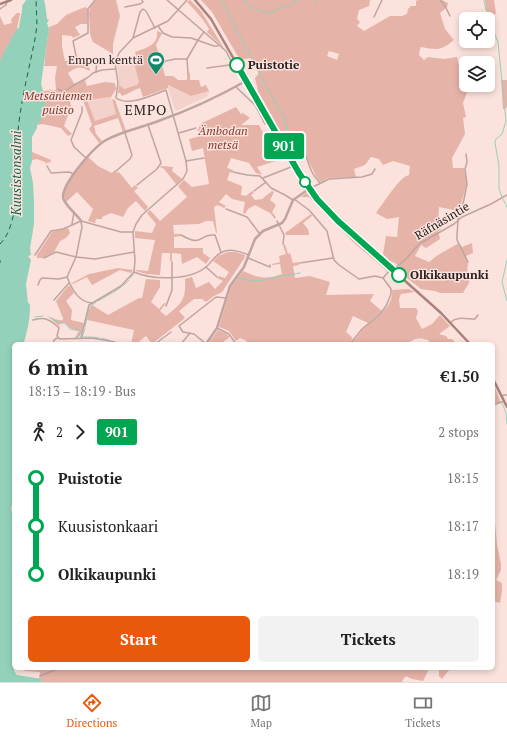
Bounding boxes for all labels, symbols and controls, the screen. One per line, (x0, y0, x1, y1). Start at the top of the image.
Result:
map controls (459, 12, 495, 92)
button: locate (459, 12, 495, 48)
sports icon: Empon kenttä (146, 50, 166, 75)
place label: Empon kenttä (68, 52, 143, 67)
button: layers (459, 56, 495, 92)
marker: Puistotie (229, 57, 245, 73)
place label: Puistotie (248, 57, 300, 72)
park label: Metsäniemen puisto (23, 88, 92, 117)
district label: EMPO (125, 100, 167, 119)
park label: Ämbodan metsä (197, 123, 248, 152)
water label: Kuusistonsalmi (7, 130, 25, 216)
line badge: 901 (261, 133, 307, 159)
text: 901 (272, 136, 296, 155)
unlabelled marker (299, 176, 311, 188)
street label: Räfnäsintie (412, 198, 472, 243)
marker: Olkikaupunki (391, 267, 407, 283)
place label: Olkikaupunki (410, 267, 489, 282)
text: 6 min (28, 352, 88, 381)
text: €1.50 (441, 366, 479, 386)
text: 18:13 – 18:19 · Bus (28, 382, 136, 400)
icon: walk (28, 421, 50, 443)
icon: forward (69, 421, 91, 443)
text: 901 (105, 422, 129, 441)
text: 2 (56, 423, 63, 441)
text: 2 stops (438, 423, 479, 441)
text: Puistotie (58, 468, 122, 488)
text: 18:15 (447, 469, 479, 487)
text: Kuusistonkaari (58, 516, 158, 536)
text: 18:17 (447, 517, 479, 535)
text: Olkikaupunki (58, 564, 156, 584)
text: 18:19 (447, 565, 479, 583)
button: Start (28, 616, 250, 662)
button: Tickets (258, 616, 479, 662)
tab: Directions (67, 692, 117, 730)
tab: Map (250, 692, 272, 730)
tab: Tickets (405, 692, 440, 730)

